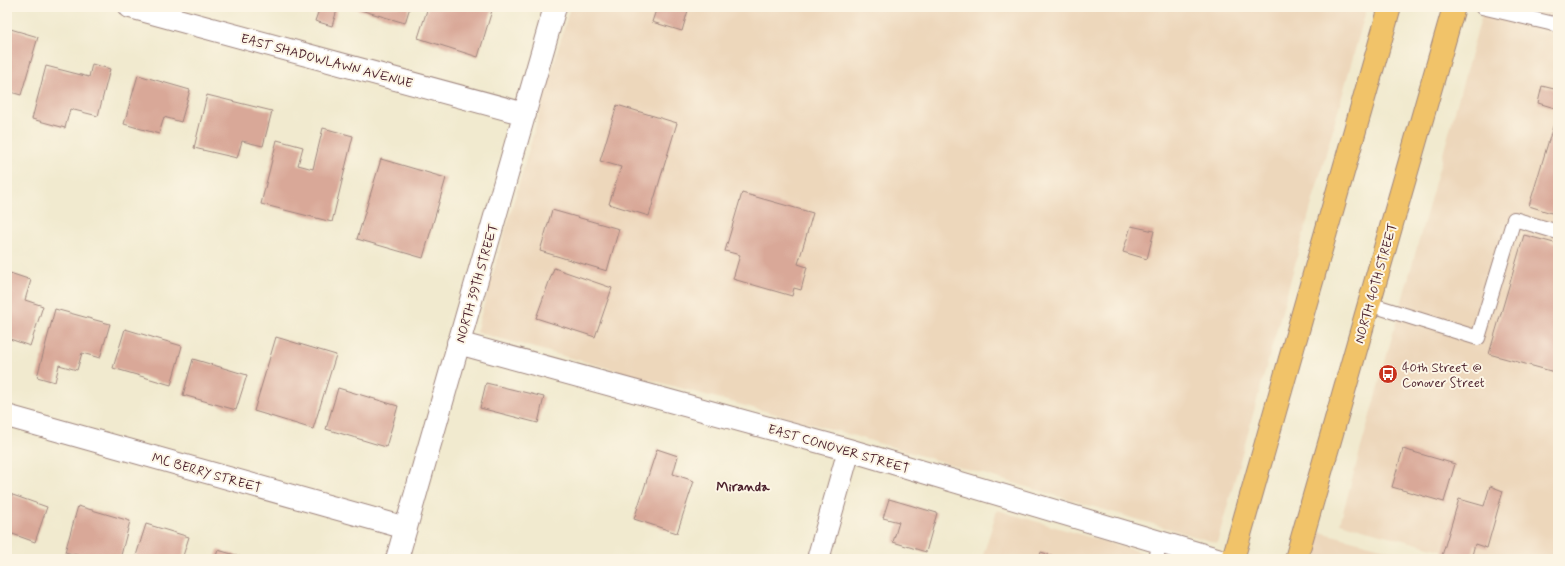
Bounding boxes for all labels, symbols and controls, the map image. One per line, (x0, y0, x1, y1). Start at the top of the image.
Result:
street label: EAST SHADOWLAWN AVENUE (239, 30, 415, 93)
street label: NORTH 40TH STREET (1351, 221, 1402, 346)
street label: NORTH 39TH STREET (452, 222, 503, 345)
place label: 40th Street @ Conover Street (1402, 360, 1485, 392)
bus stop icon: 40th Street @ Conover Street (1377, 363, 1399, 385)
street label: EAST CONOVER STREET (766, 421, 912, 478)
street label: MC BERRY STREET (150, 450, 264, 497)
district label: Miranda (716, 478, 770, 496)

